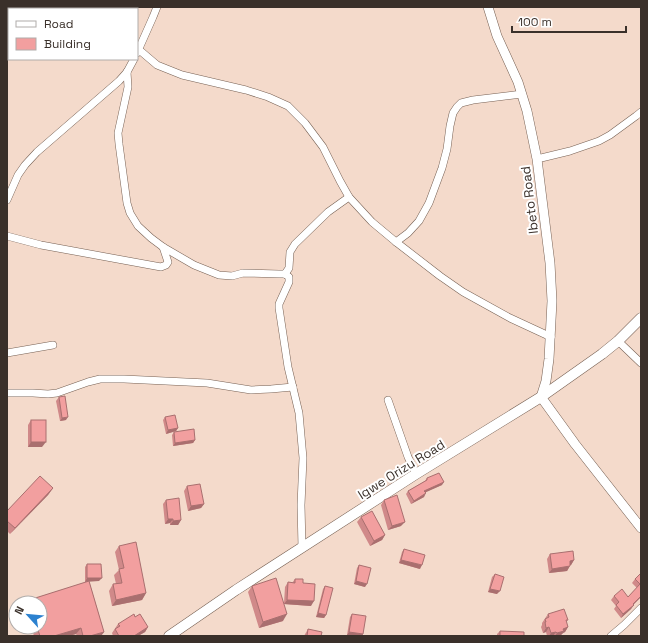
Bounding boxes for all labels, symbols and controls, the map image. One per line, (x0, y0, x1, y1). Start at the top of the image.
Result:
legend (8, 8, 138, 60)
scale bar (512, 8, 626, 34)
text: 100 m (518, 14, 552, 30)
text: Road (44, 16, 73, 32)
text: Building (44, 36, 91, 52)
street label: Ibeto Road (517, 165, 542, 235)
street label: Igwe Orizu Road (355, 436, 448, 503)
north arrow (8, 595, 48, 635)
text: N (11, 604, 27, 617)

